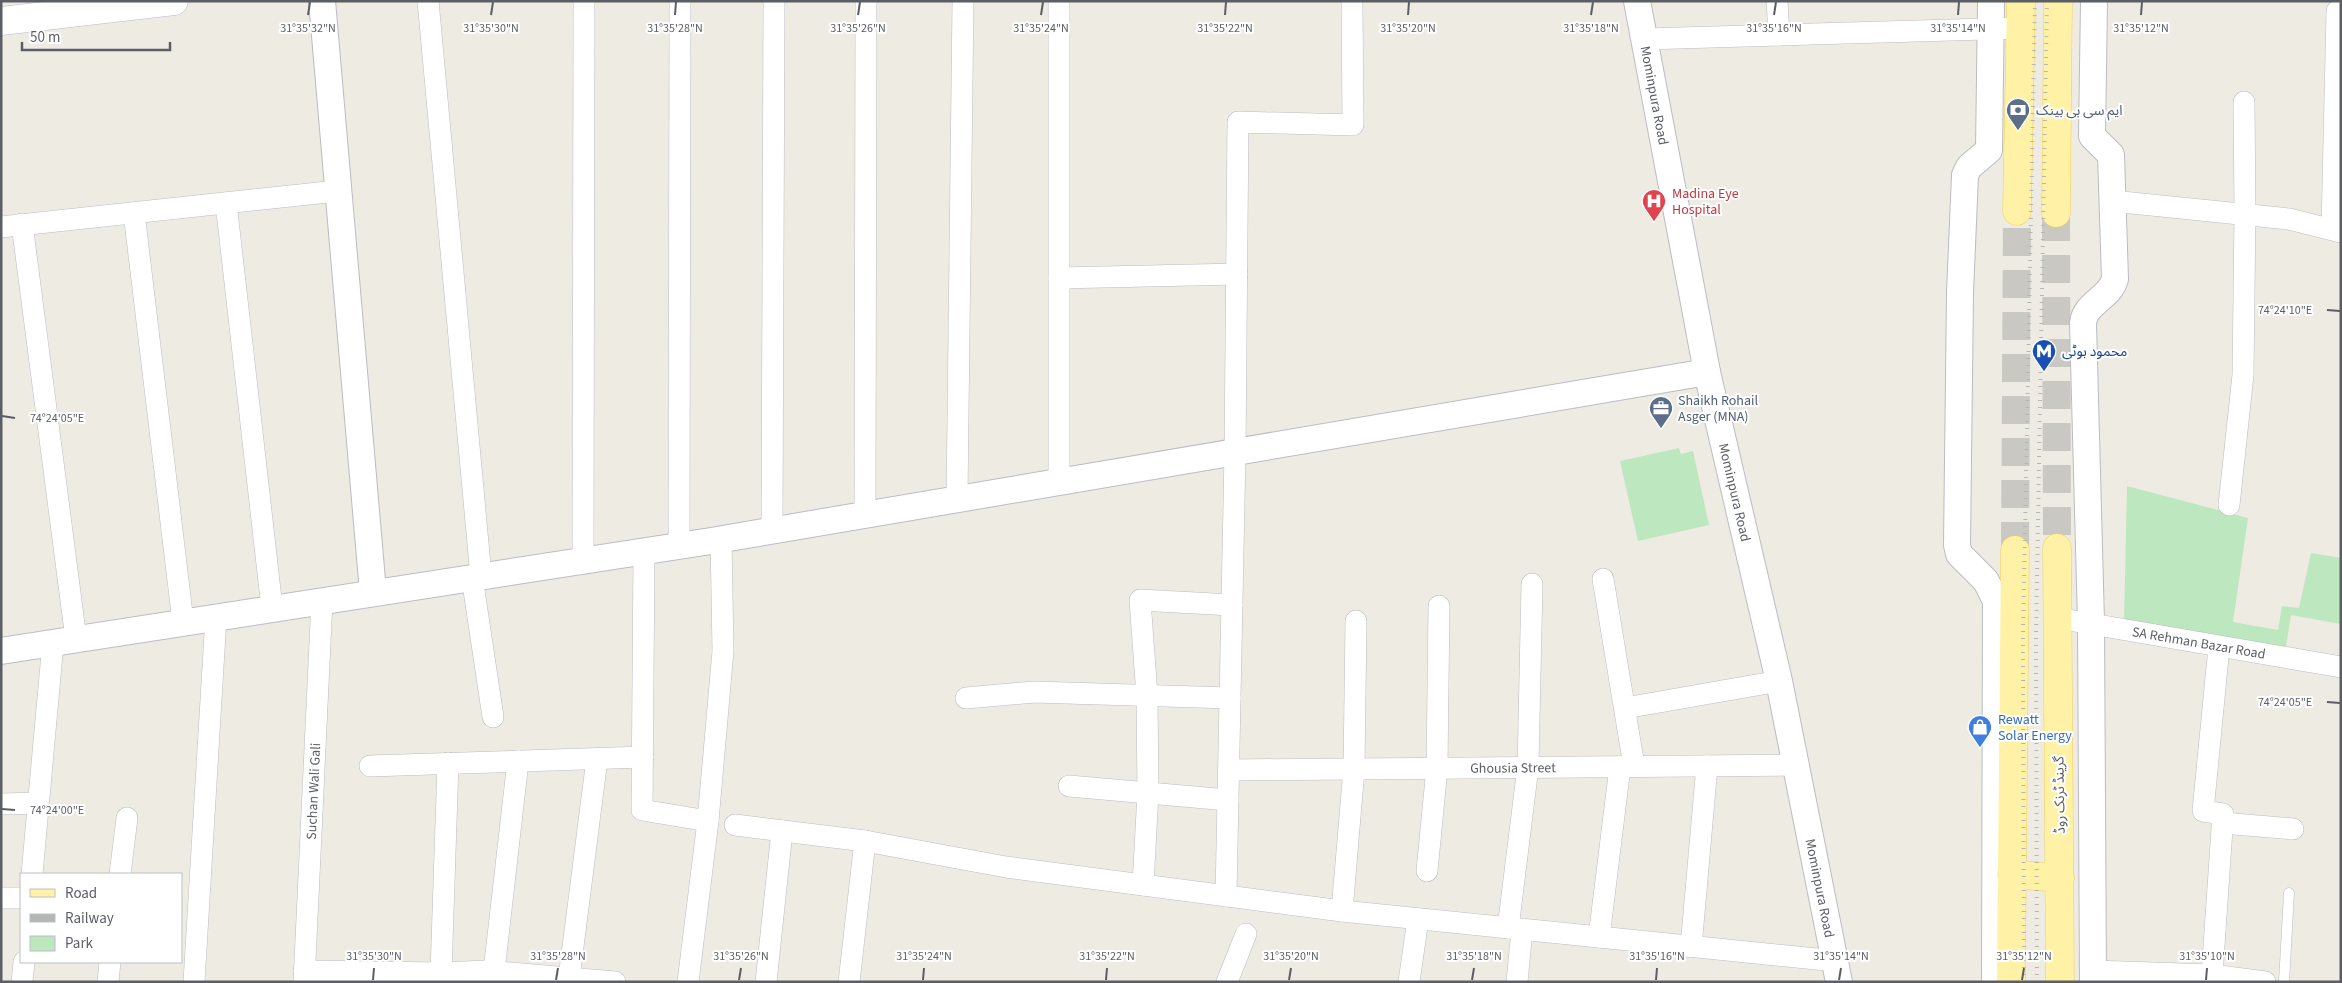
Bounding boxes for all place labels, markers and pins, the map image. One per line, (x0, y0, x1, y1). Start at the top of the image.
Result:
bank icon: ایم سی بی بینک (2005, 97, 2031, 131)
place label: ایم سی بی بینک (2036, 101, 2123, 121)
place label: Madina Eye Hospital (1672, 184, 1739, 220)
hospital icon: Madina Eye Hospital (1641, 188, 1667, 222)
metro station icon: محمود بوٹی (2031, 338, 2057, 372)
place label: محمود بوٹی (2062, 342, 2127, 362)
place label: Shaikh Rohail Asger (MNA) (1678, 391, 1758, 427)
office icon: Shaikh Rohail Asger (MNA) (1648, 395, 1674, 429)
place label: Rewatt Solar Energy (1998, 710, 2072, 746)
shop icon: Rewatt Solar Energy (1967, 714, 1993, 748)

